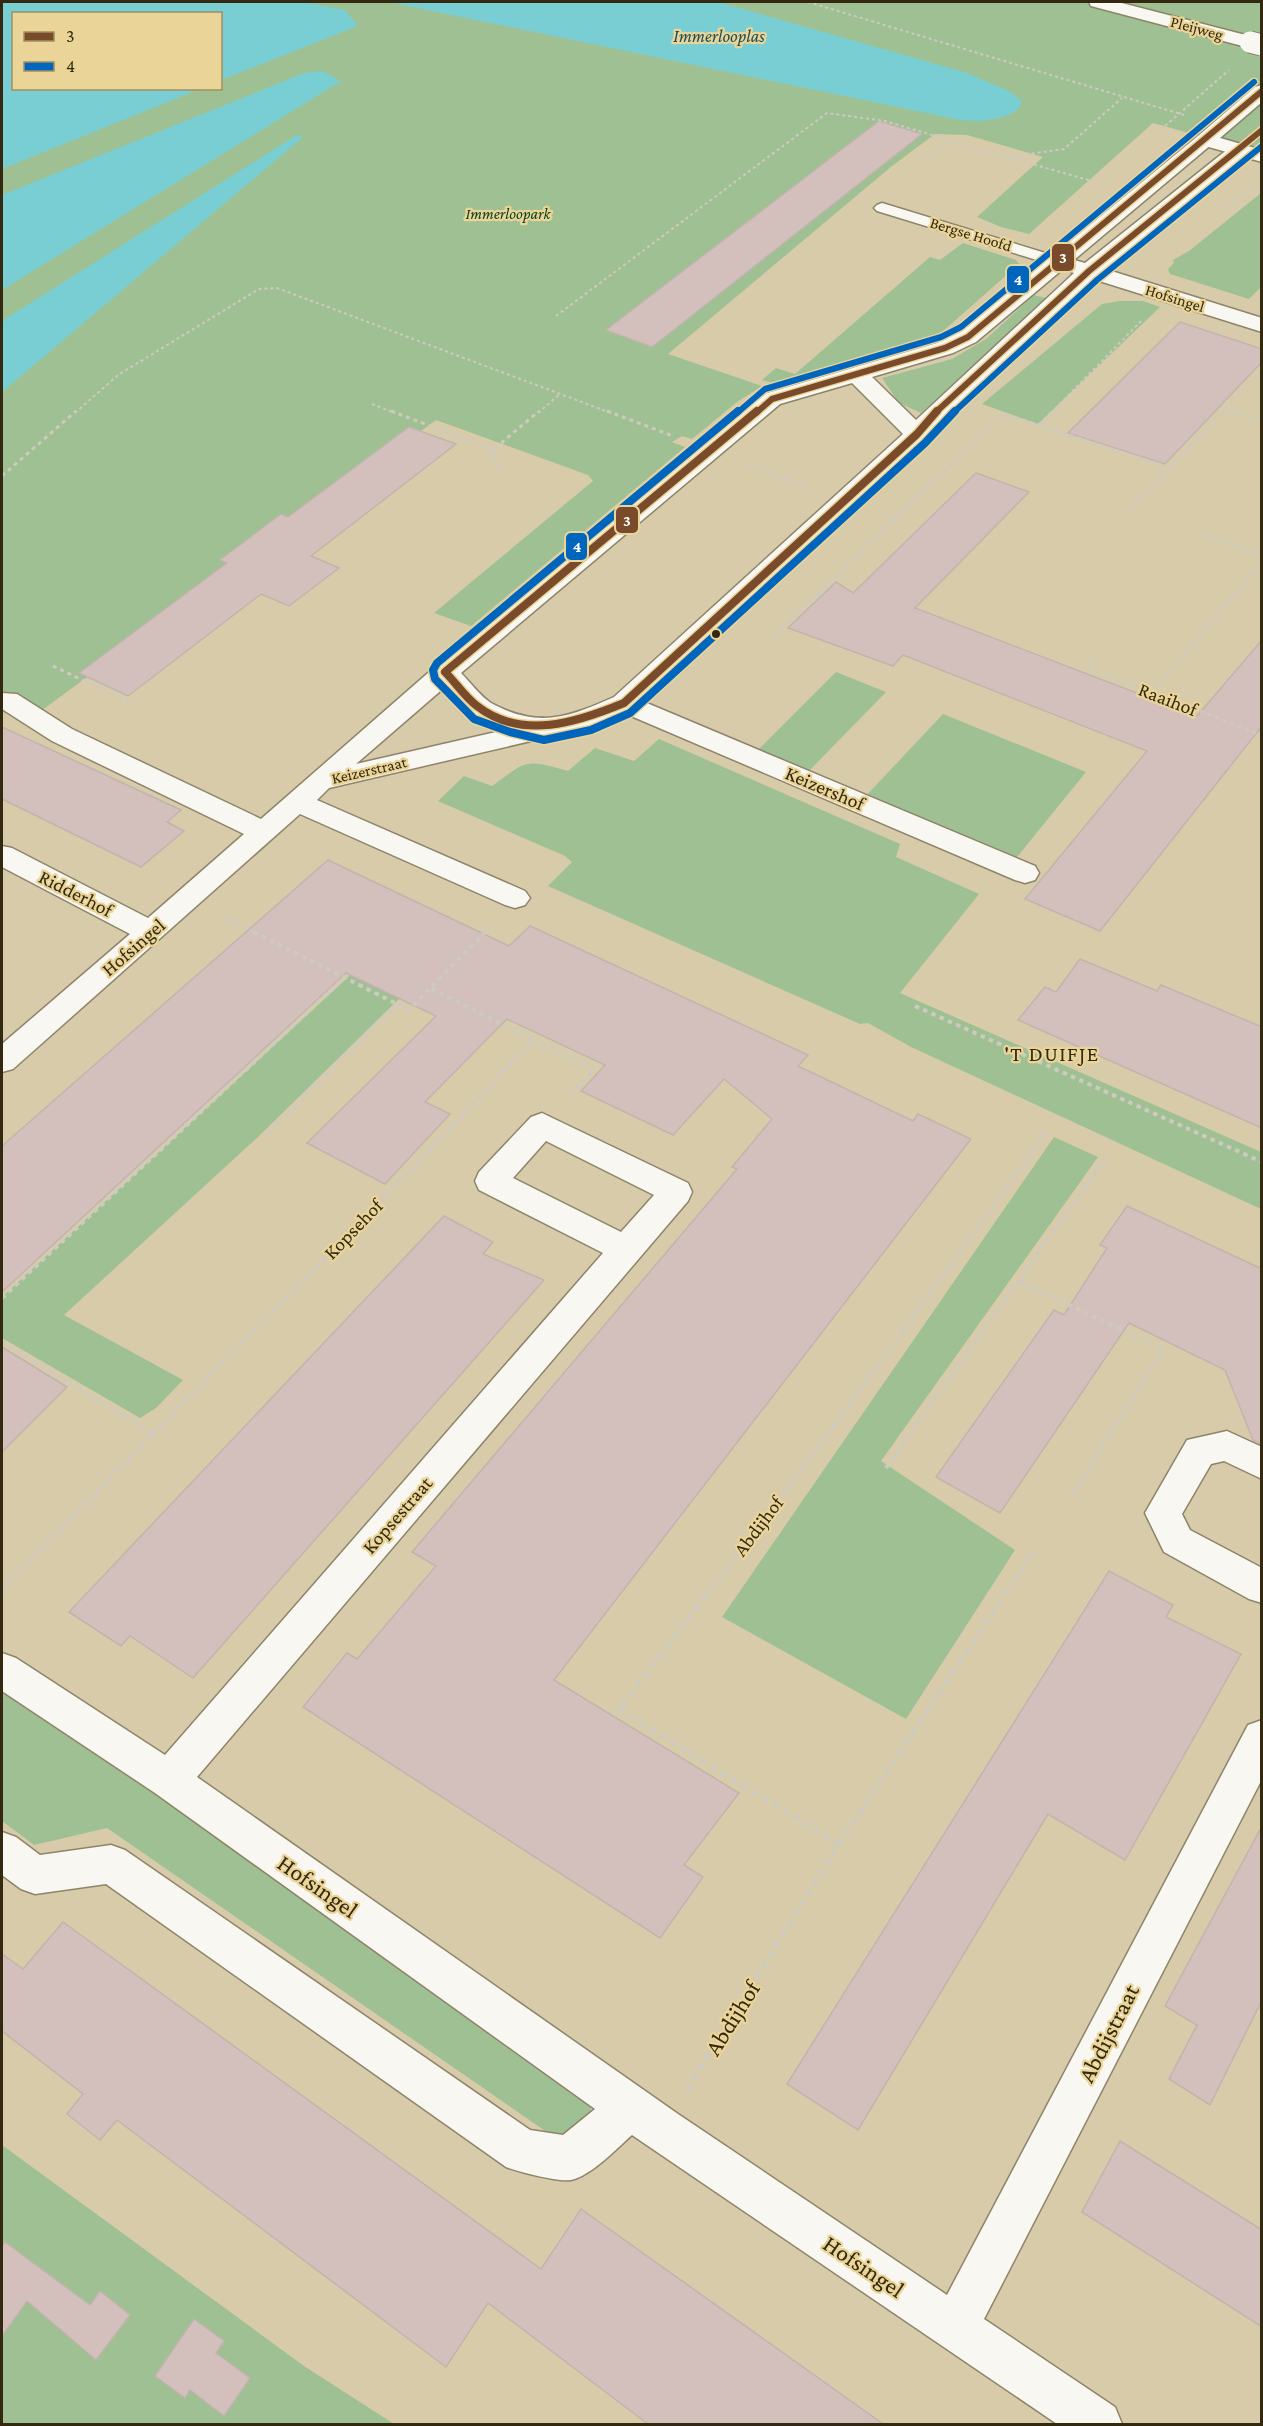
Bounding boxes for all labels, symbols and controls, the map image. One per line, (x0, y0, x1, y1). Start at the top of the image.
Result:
legend (12, 12, 222, 90)
street label: Pleijweg (1169, 13, 1225, 44)
text: 3 (66, 26, 75, 46)
water label: Immerlooplas (673, 26, 765, 46)
text: 4 (66, 56, 75, 76)
park label: Immerloopark (466, 205, 552, 223)
street label: Bergse Hoofd (928, 214, 1014, 256)
line badge: 3 (1051, 243, 1075, 272)
text: 3 (1059, 249, 1067, 266)
line badge: 4 (1006, 265, 1030, 294)
text: 4 (1014, 271, 1023, 288)
street label: Hofsingel (1143, 281, 1207, 316)
line badge: 3 (615, 506, 639, 534)
text: 3 (623, 512, 631, 529)
line badge: 4 (565, 532, 588, 561)
text: 4 (573, 538, 582, 555)
unlabelled marker (710, 628, 722, 640)
street label: Raaihof (1135, 678, 1202, 721)
street label: Keizerstraat (330, 753, 409, 787)
street label: Keizershof (782, 761, 869, 815)
street label: Ridderhof (35, 865, 117, 921)
street label: Hofsingel (97, 914, 170, 981)
district label: 'T DUIFJE (1004, 1042, 1100, 1066)
street label: Kopsehof (319, 1194, 388, 1264)
street label: Kopsestraat (358, 1472, 437, 1559)
street label: Abdijhof (729, 1491, 789, 1561)
street label: Hofsingel (273, 1849, 363, 1923)
street label: Abdijhof (699, 1974, 766, 2060)
street label: Abdijstraat (1072, 1979, 1145, 2086)
street label: Hofsingel (818, 2229, 910, 2303)

